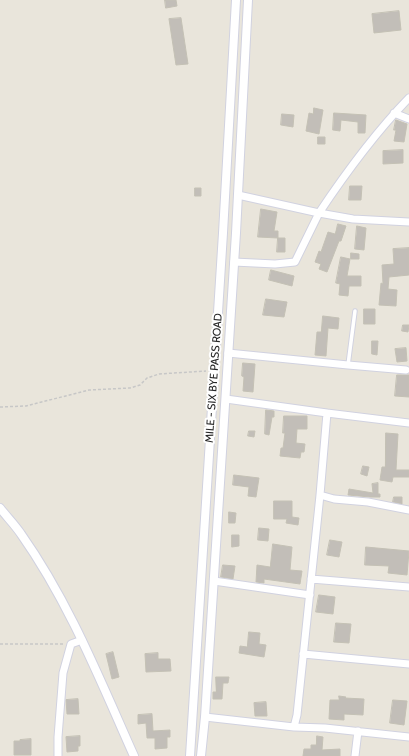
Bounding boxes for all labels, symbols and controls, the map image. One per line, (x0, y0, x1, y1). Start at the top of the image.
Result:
street label: MILE - SIX BYE PASS ROAD (203, 313, 225, 443)

